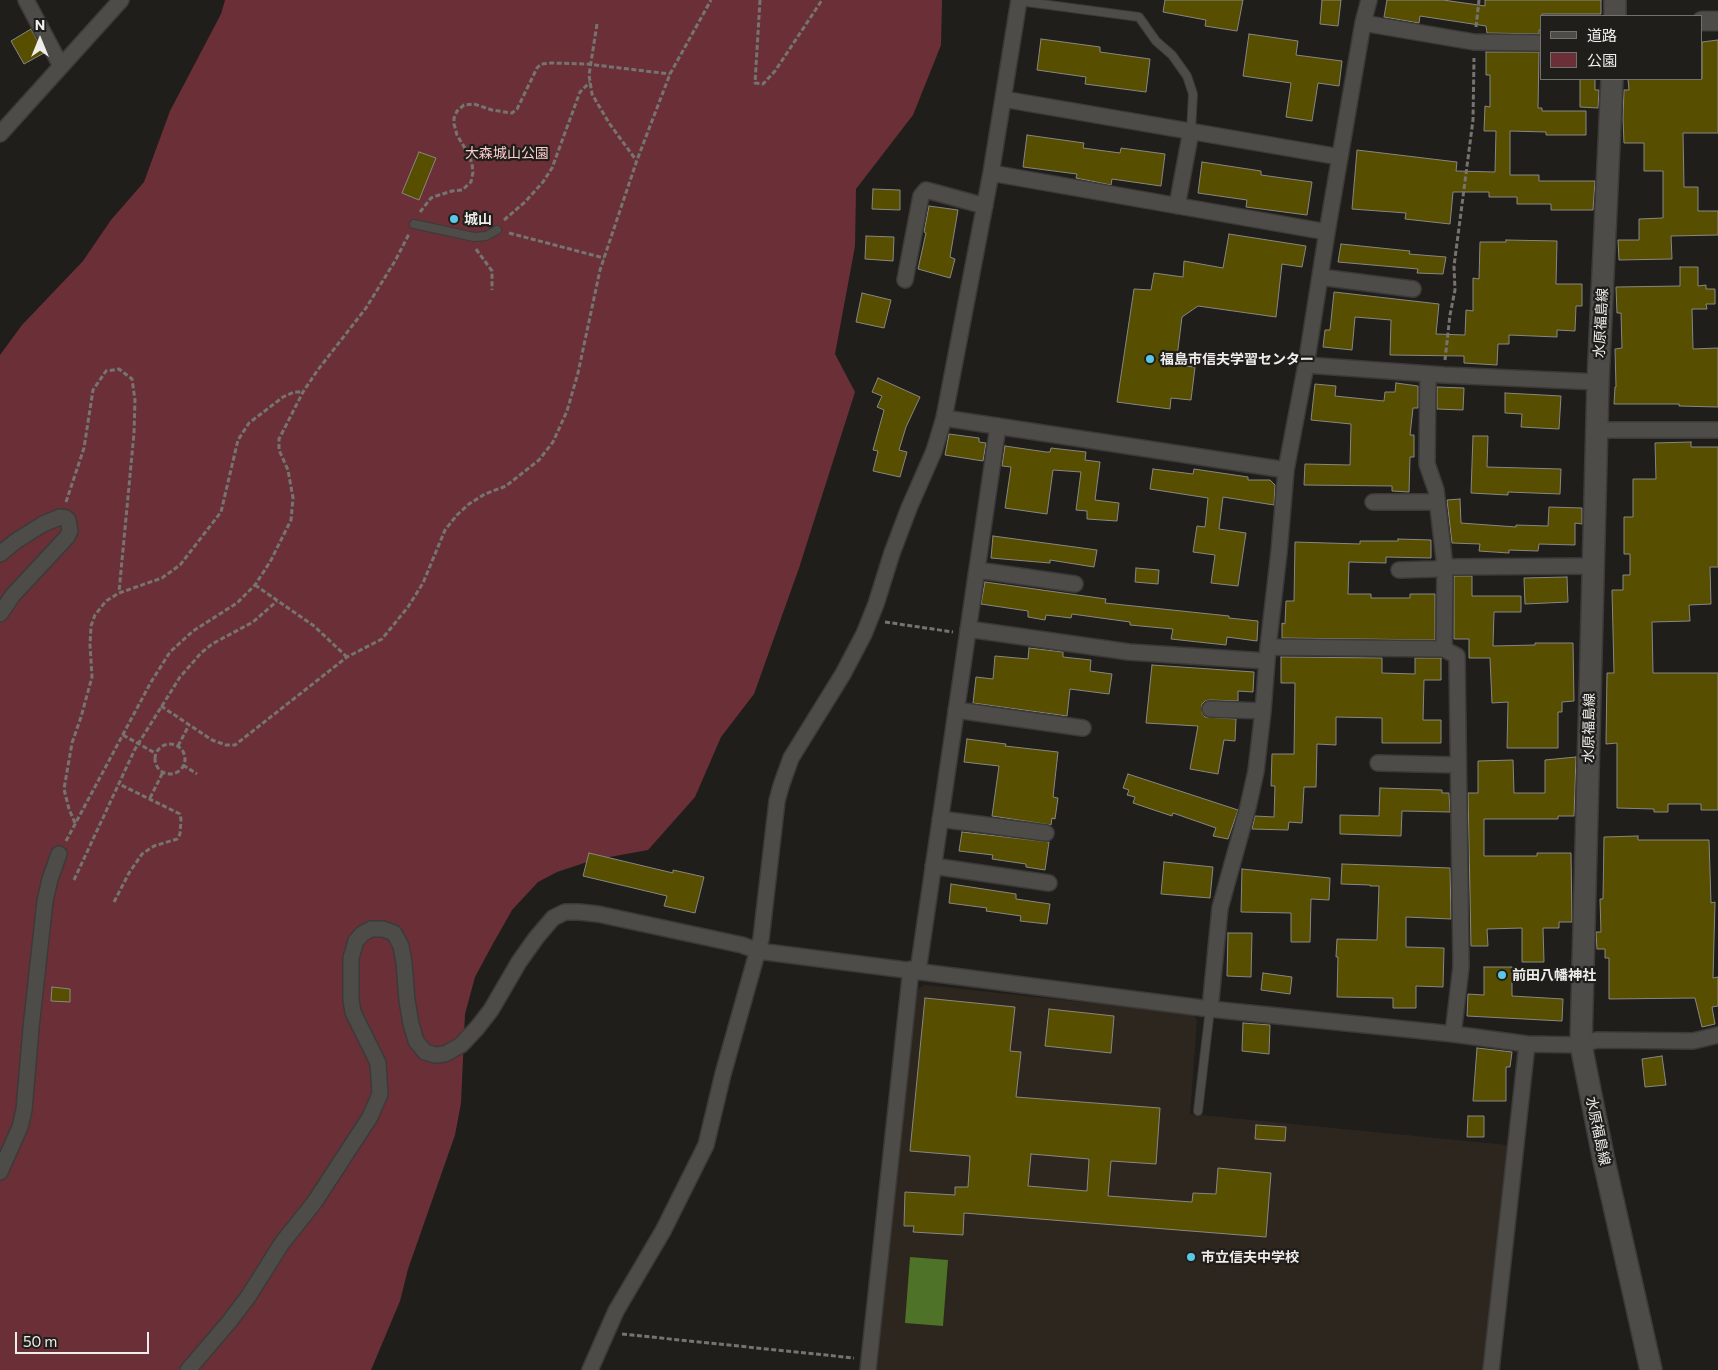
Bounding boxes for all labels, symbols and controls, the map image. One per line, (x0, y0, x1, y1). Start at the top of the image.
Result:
north arrow (15, 15, 65, 65)
legend (1540, 15, 1703, 80)
text: N (35, 16, 45, 33)
text: 道路 (1587, 26, 1617, 44)
text: 公園 (1587, 51, 1617, 69)
park label: 大森城山公園 (465, 145, 549, 161)
place label: 城山 (464, 211, 492, 227)
marker: 城山 (448, 213, 460, 225)
street label: 水原福島線 (1591, 288, 1611, 358)
place label: 福島市信夫学習センター (1160, 351, 1314, 367)
marker: 福島市信夫学習センター (1144, 353, 1156, 365)
street label: 水原福島線 (1580, 693, 1598, 763)
place label: 前田八幡神社 (1512, 967, 1596, 983)
marker: 前田八幡神社 (1496, 969, 1508, 981)
street label: 水原福島線 (1583, 1095, 1613, 1167)
place label: 市立信夫中学校 (1201, 1249, 1299, 1265)
marker: 市立信夫中学校 (1185, 1251, 1197, 1263)
scale bar (18, 1322, 151, 1354)
text: 50 m (23, 1332, 57, 1350)

